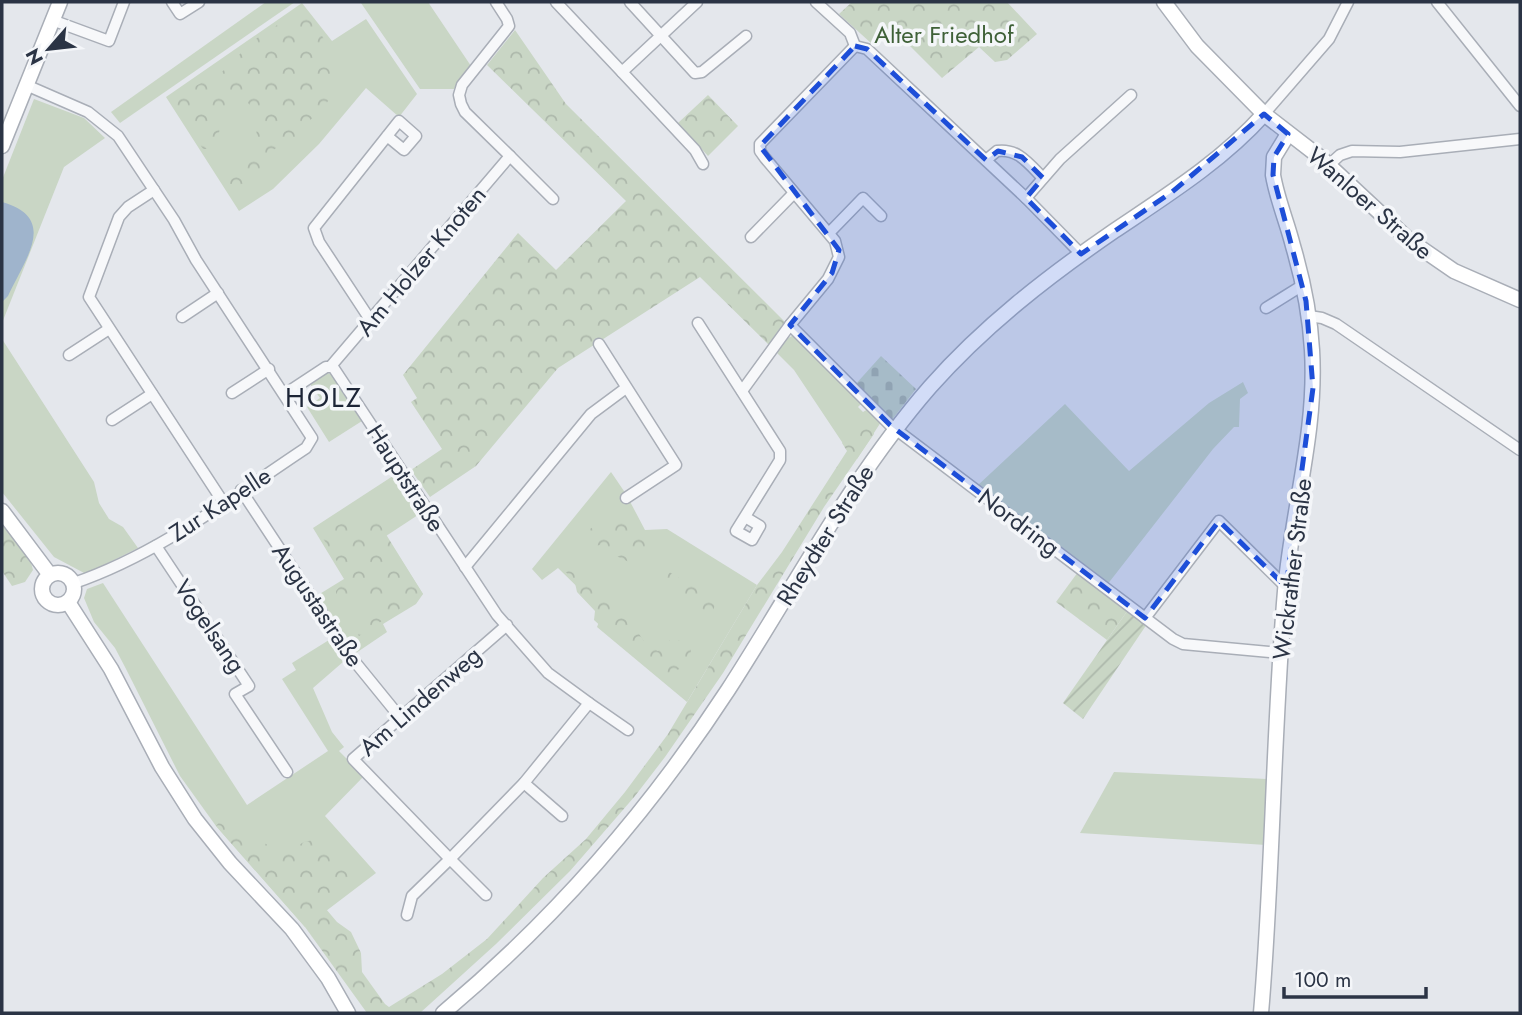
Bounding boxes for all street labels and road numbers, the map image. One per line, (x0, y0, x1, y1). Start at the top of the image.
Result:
street label: Wanloer Straße (1299, 138, 1441, 268)
street label: Am Holzer Knoten (348, 179, 494, 343)
street label: Hauptstraße (358, 417, 454, 539)
street label: Zur Kapelle (162, 458, 278, 550)
street label: Rheydter Straße (768, 458, 882, 612)
street label: Wickrather Straße (1264, 476, 1320, 662)
street label: Nordring (971, 480, 1067, 564)
street label: Augustastraße (264, 536, 372, 674)
street label: Vogelsang (166, 572, 254, 680)
street label: Am Lindenweg (351, 638, 489, 764)

